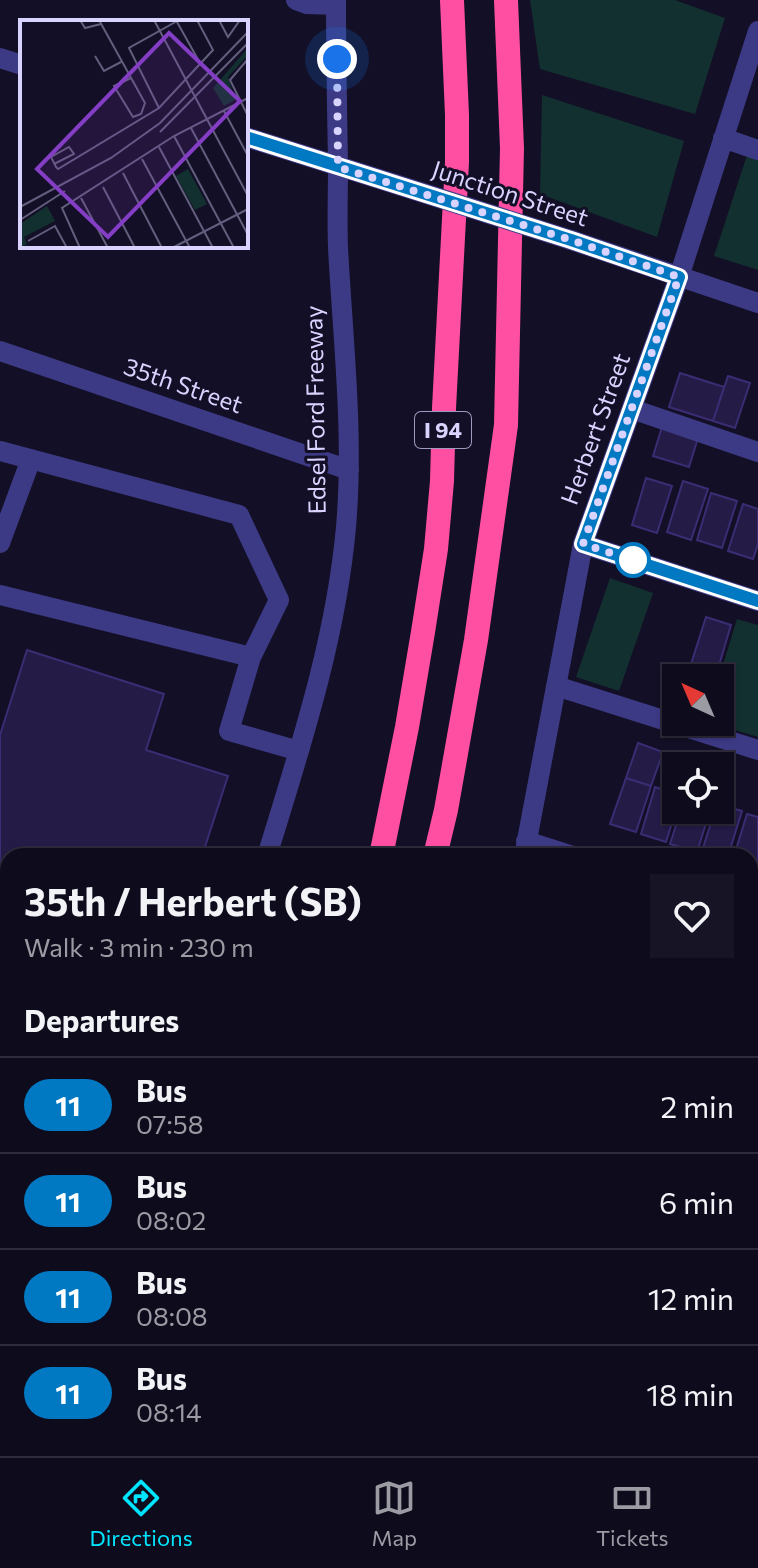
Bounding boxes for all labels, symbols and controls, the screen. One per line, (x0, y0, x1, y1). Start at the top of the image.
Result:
inset map (20, 20, 248, 248)
your location (317, 39, 357, 79)
street label: Junction Street (429, 154, 592, 232)
street label: Edsel Ford Freeway (298, 305, 331, 515)
street label: Herbert Street (554, 349, 635, 508)
street label: 35th Street (120, 351, 247, 418)
road number: I 94 (415, 412, 471, 448)
unlabelled marker (616, 543, 650, 577)
north arrow (662, 664, 734, 736)
map controls (662, 664, 734, 824)
button: locate (662, 752, 734, 824)
button: heart (650, 874, 734, 958)
text: 35th / Herbert (SB) (24, 877, 362, 924)
text: Walk · 3 min · 230 m (24, 931, 254, 962)
text: Departures (24, 1001, 179, 1038)
text: Bus (136, 1071, 187, 1108)
text: 2 min (661, 1087, 734, 1124)
text: 11 (55, 1088, 81, 1122)
text: 07:58 (136, 1108, 203, 1139)
text: Bus (136, 1167, 187, 1204)
text: 6 min (659, 1183, 734, 1220)
text: 11 (55, 1184, 81, 1218)
text: 08:02 (136, 1204, 206, 1235)
text: Bus (136, 1263, 187, 1300)
text: 12 min (648, 1279, 734, 1316)
text: 11 (55, 1280, 81, 1314)
text: 08:08 (136, 1300, 208, 1331)
text: Bus (136, 1359, 187, 1396)
text: 18 min (646, 1375, 734, 1412)
text: 11 (55, 1376, 81, 1410)
text: 08:14 (136, 1396, 202, 1427)
tab: Directions (89, 1476, 193, 1551)
tab: Map (372, 1476, 417, 1551)
tab: Tickets (596, 1476, 668, 1551)

